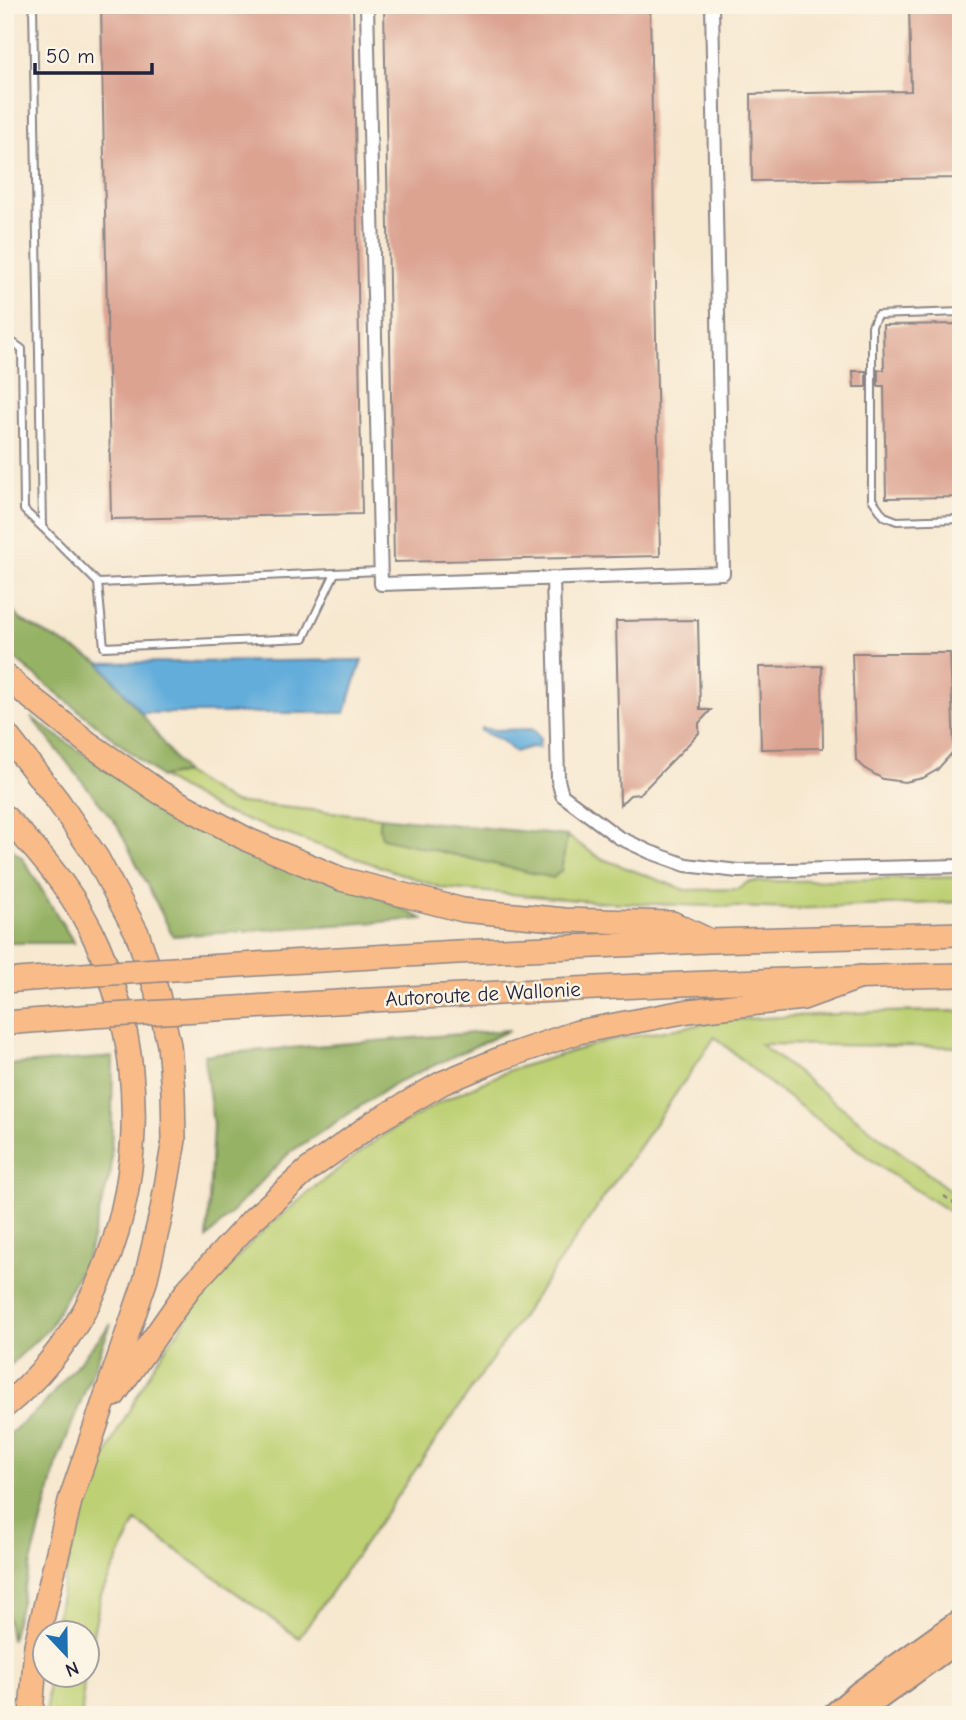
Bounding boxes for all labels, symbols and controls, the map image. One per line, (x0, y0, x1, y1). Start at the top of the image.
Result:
scale bar (35, 32, 152, 76)
text: 50 m (46, 44, 95, 68)
street label: Autoroute de Wallonie (385, 977, 581, 1011)
north arrow (32, 1618, 102, 1688)
text: N (62, 1656, 82, 1681)

